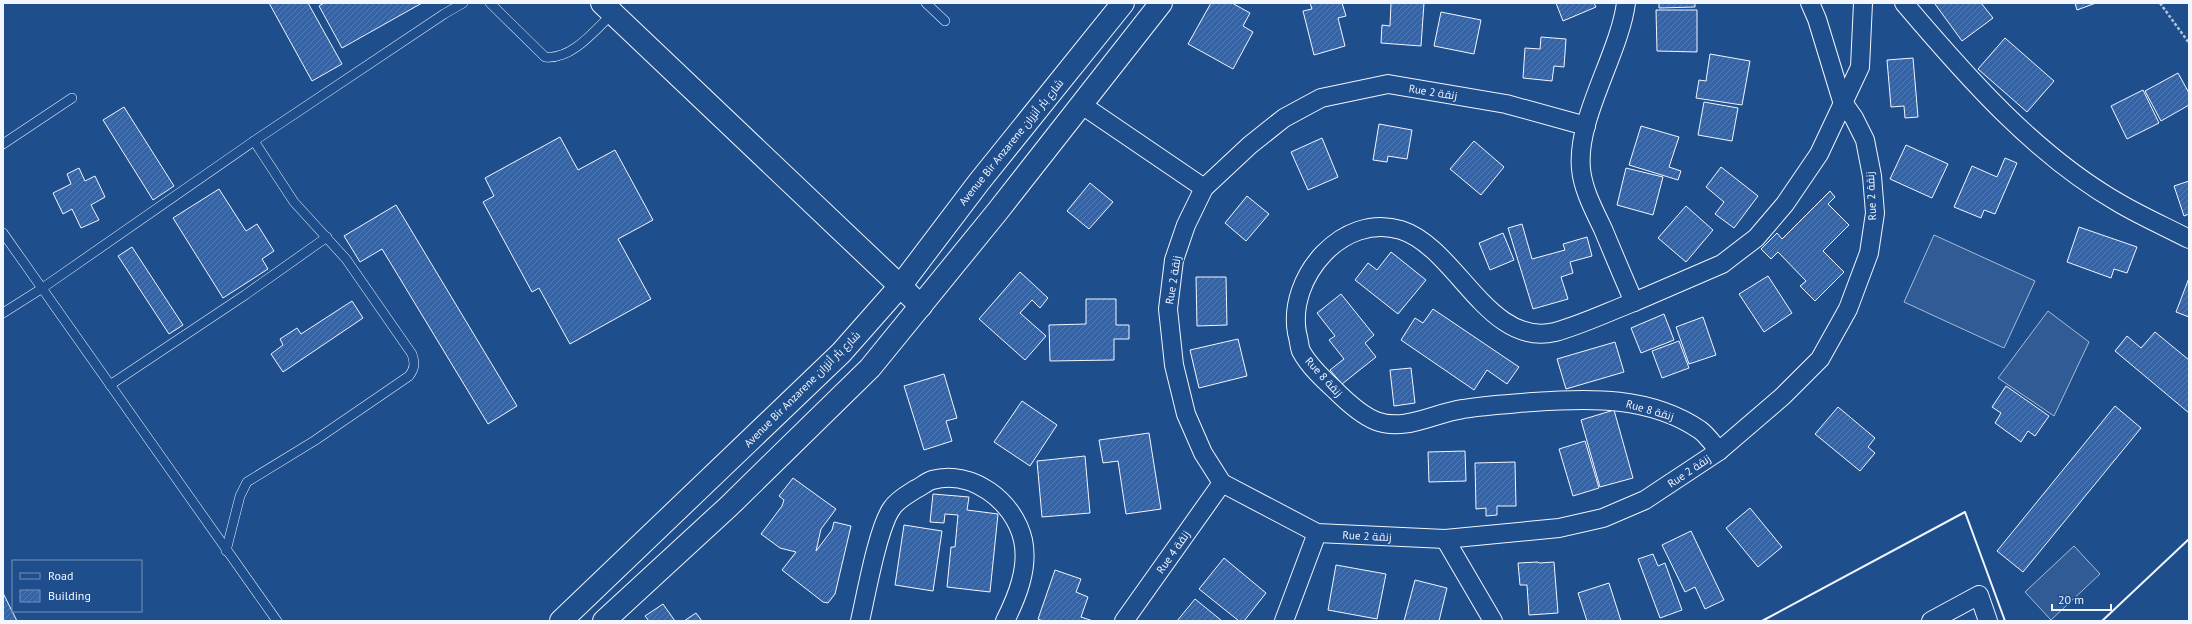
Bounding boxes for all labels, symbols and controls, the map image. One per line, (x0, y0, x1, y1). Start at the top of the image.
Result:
street label: Avenue Bir Anzarene شارع بئر أنزران (956, 76, 1067, 209)
street label: Rue 2 زنقة (1408, 81, 1458, 103)
street label: Rue 2 زنقة (1863, 171, 1879, 221)
street label: Rue 2 زنقة (1162, 255, 1184, 305)
street label: Avenue Bir Anzarene شارع بئر أنزران (741, 328, 864, 451)
street label: Rue 8 زنقة (1302, 354, 1346, 400)
street label: Rue 8 زنقة (1624, 397, 1676, 424)
street label: Rue 2 زنقة (1665, 451, 1713, 491)
street label: Rue 4 زنقة (1153, 528, 1193, 576)
street label: Rue 2 زنقة (1342, 528, 1392, 544)
legend (12, 560, 142, 612)
text: Road (48, 568, 73, 583)
scale bar (2052, 586, 2111, 612)
text: Building (48, 588, 91, 603)
text: 20 m (2058, 592, 2084, 607)

